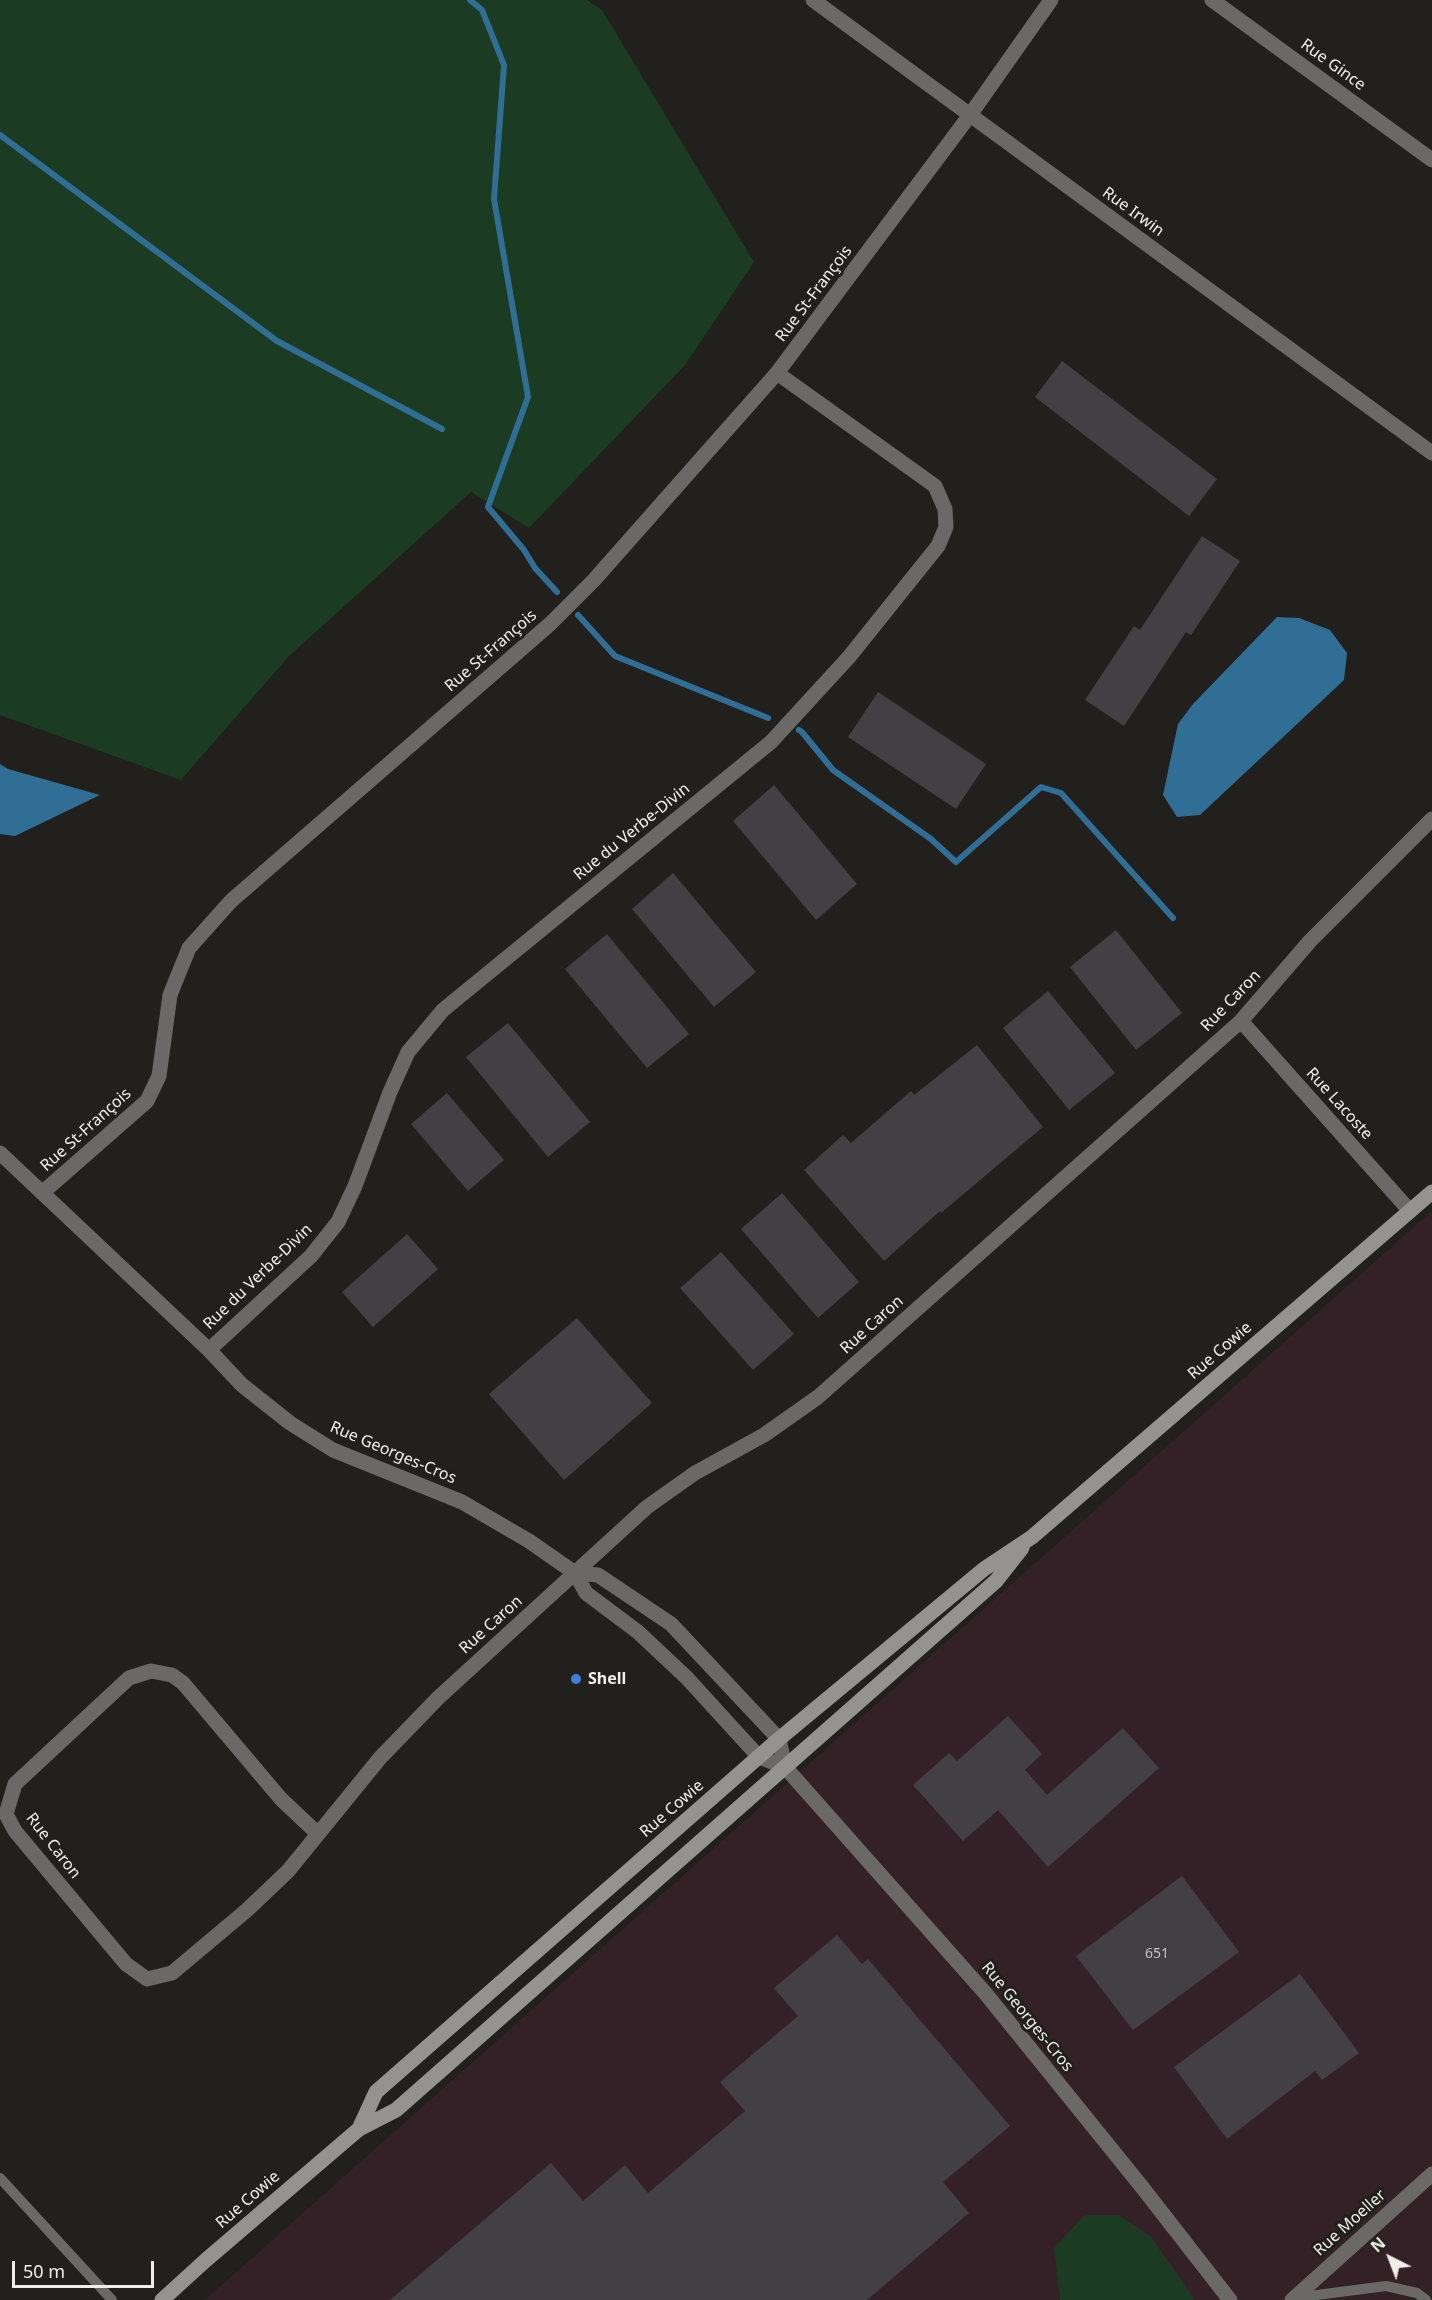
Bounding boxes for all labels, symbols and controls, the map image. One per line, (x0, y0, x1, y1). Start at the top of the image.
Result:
street label: Rue Gince (1297, 35, 1369, 95)
street label: Rue Irwin (1098, 183, 1168, 241)
street label: Rue St-François (772, 242, 856, 346)
street label: Rue St-François (441, 606, 541, 696)
street label: Rue du Verbe-Divin (570, 779, 694, 885)
street label: Rue Caron (1197, 966, 1265, 1036)
street label: Rue Lacoste (1302, 1064, 1376, 1144)
street label: Rue St-François (37, 1084, 135, 1176)
street label: Rue du Verbe-Divin (200, 1220, 316, 1334)
street label: Rue Caron (837, 1292, 907, 1358)
street label: Rue Cowie (1184, 1318, 1256, 1384)
street label: Rue Georges-Cros (327, 1418, 459, 1488)
street label: Rue Caron (456, 1592, 526, 1658)
place label: Shell (588, 1669, 626, 1689)
marker: Shell (569, 1672, 583, 1686)
street label: Rue Cowie (636, 1776, 708, 1842)
street label: Rue Caron (21, 1809, 85, 1883)
house number: 651 (1145, 1946, 1169, 1962)
street label: Rue Georges-Cros (977, 1958, 1077, 2076)
street label: Rue Cowie (212, 2167, 284, 2233)
street label: Rue Moeller (1310, 2186, 1390, 2260)
north arrow (1360, 2228, 1420, 2288)
text: N (1366, 2232, 1390, 2257)
scale bar (15, 2249, 158, 2287)
text: 50 m (23, 2259, 65, 2283)

